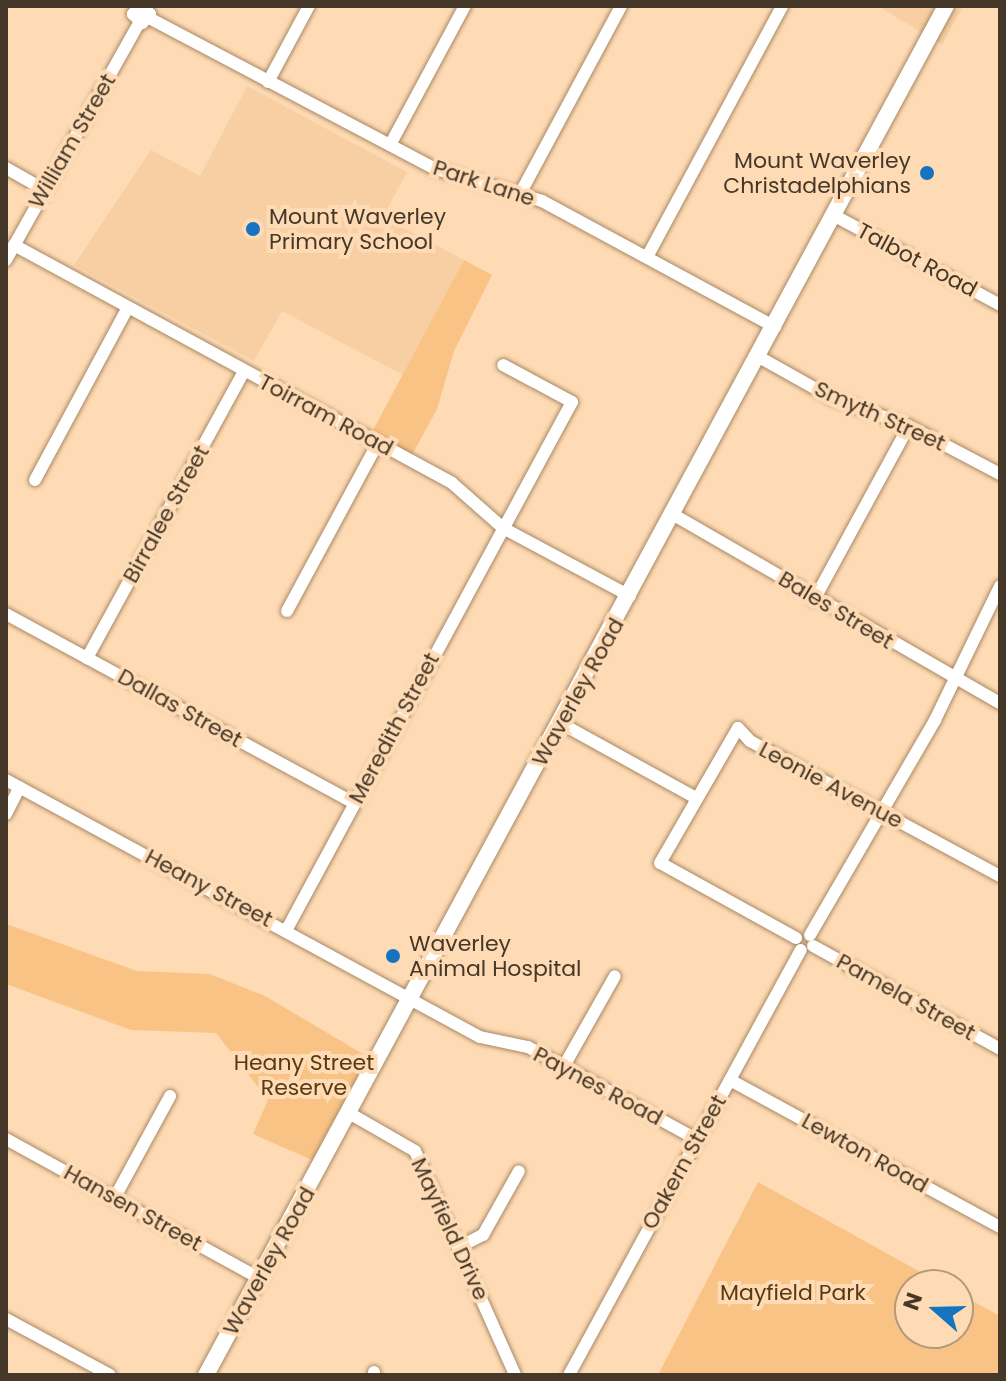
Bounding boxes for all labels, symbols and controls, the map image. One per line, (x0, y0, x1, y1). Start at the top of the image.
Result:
street label: William Street (23, 69, 121, 213)
place label: Mount Waverley Christadelphians (723, 147, 911, 198)
street label: Park Lane (430, 154, 538, 212)
marker: Mount Waverley Christadelphians (918, 164, 936, 182)
place label: Mount Waverley Primary School (269, 203, 446, 254)
street label: Talbot Road (852, 217, 982, 303)
marker: Mount Waverley Primary School (244, 220, 262, 238)
street label: Toirram Road (254, 369, 398, 461)
street label: Smyth Street (811, 375, 949, 457)
street label: Birralee Street (117, 441, 215, 587)
street label: Bales Street (774, 565, 898, 655)
street label: Waverley Road (526, 613, 630, 771)
street label: Meredith Street (343, 648, 445, 808)
street label: Dallas Street (113, 663, 247, 753)
street label: Leonie Avenue (755, 736, 907, 834)
street label: Heany Street (141, 843, 277, 933)
place label: Waverley Animal Hospital (409, 930, 582, 982)
marker: Waverley Animal Hospital (384, 947, 402, 965)
street label: Pamela Street (832, 948, 980, 1046)
street label: Paynes Road (529, 1041, 667, 1131)
park label: Heany Street Reserve (234, 1049, 374, 1100)
street label: Oakern Street (636, 1090, 732, 1234)
street label: Lewton Road (797, 1107, 933, 1199)
street label: Mayfield Drive (406, 1154, 494, 1304)
street label: Hansen Street (59, 1159, 207, 1257)
street label: Waverley Road (217, 1182, 321, 1340)
north arrow (894, 1269, 974, 1349)
park label: Mayfield Park (720, 1280, 866, 1306)
text: N (895, 1288, 930, 1314)

